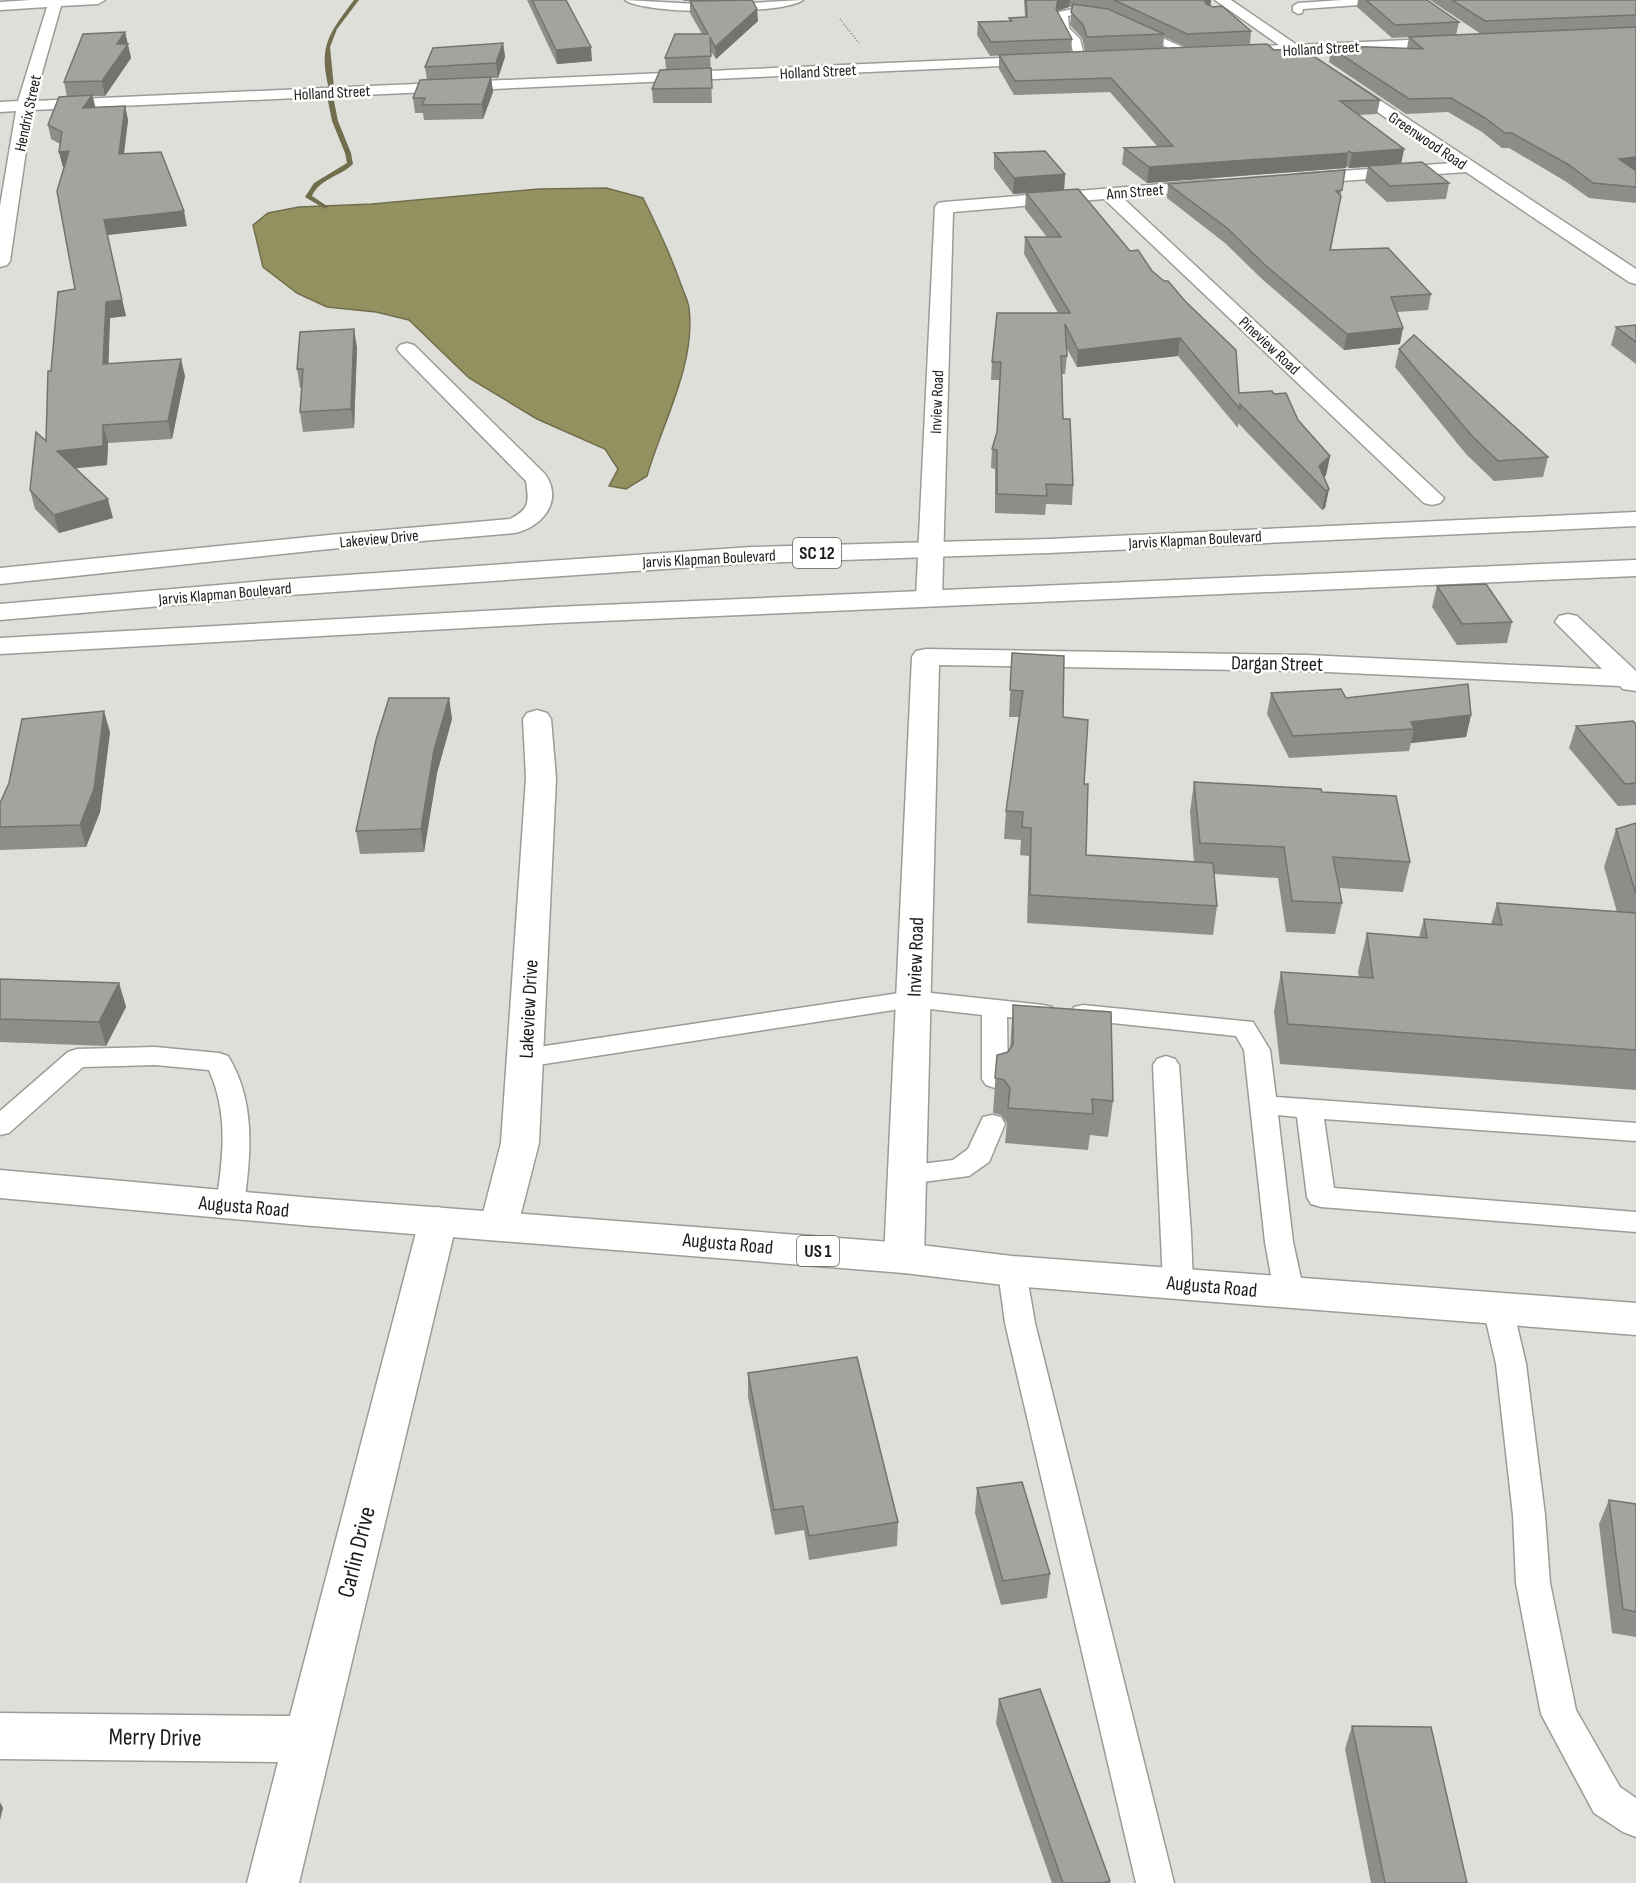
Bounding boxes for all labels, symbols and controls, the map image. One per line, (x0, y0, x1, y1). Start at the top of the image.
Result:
street label: Holland Street (1282, 38, 1360, 61)
street label: Holland Street (779, 61, 857, 84)
street label: Hendrix Street (11, 73, 46, 153)
street label: Holland Street (293, 82, 371, 105)
street label: Greenwood Road (1384, 108, 1470, 174)
street label: Ann Street (1105, 181, 1165, 205)
street label: Pineview Road (1234, 313, 1303, 379)
street label: Inview Road (927, 370, 948, 434)
street label: Lakeview Drive (339, 527, 419, 552)
street label: Jarvis Klapman Boulevard (1127, 528, 1262, 554)
road number: SC 12 (793, 538, 841, 568)
street label: Jarvis Klapman Boulevard (641, 547, 776, 573)
street label: Jarvis Klapman Boulevard (157, 579, 292, 610)
street label: Dargan Street (1231, 651, 1323, 677)
street label: Inview Road (903, 917, 929, 997)
street label: Lakeview Drive (514, 959, 544, 1059)
street label: Augusta Road (197, 1191, 290, 1223)
street label: Augusta Road (681, 1228, 774, 1260)
road number: US 1 (797, 1236, 839, 1266)
street label: Augusta Road (1165, 1271, 1258, 1303)
street label: Carlin Drive (331, 1504, 382, 1601)
street label: Merry Drive (108, 1722, 202, 1753)

